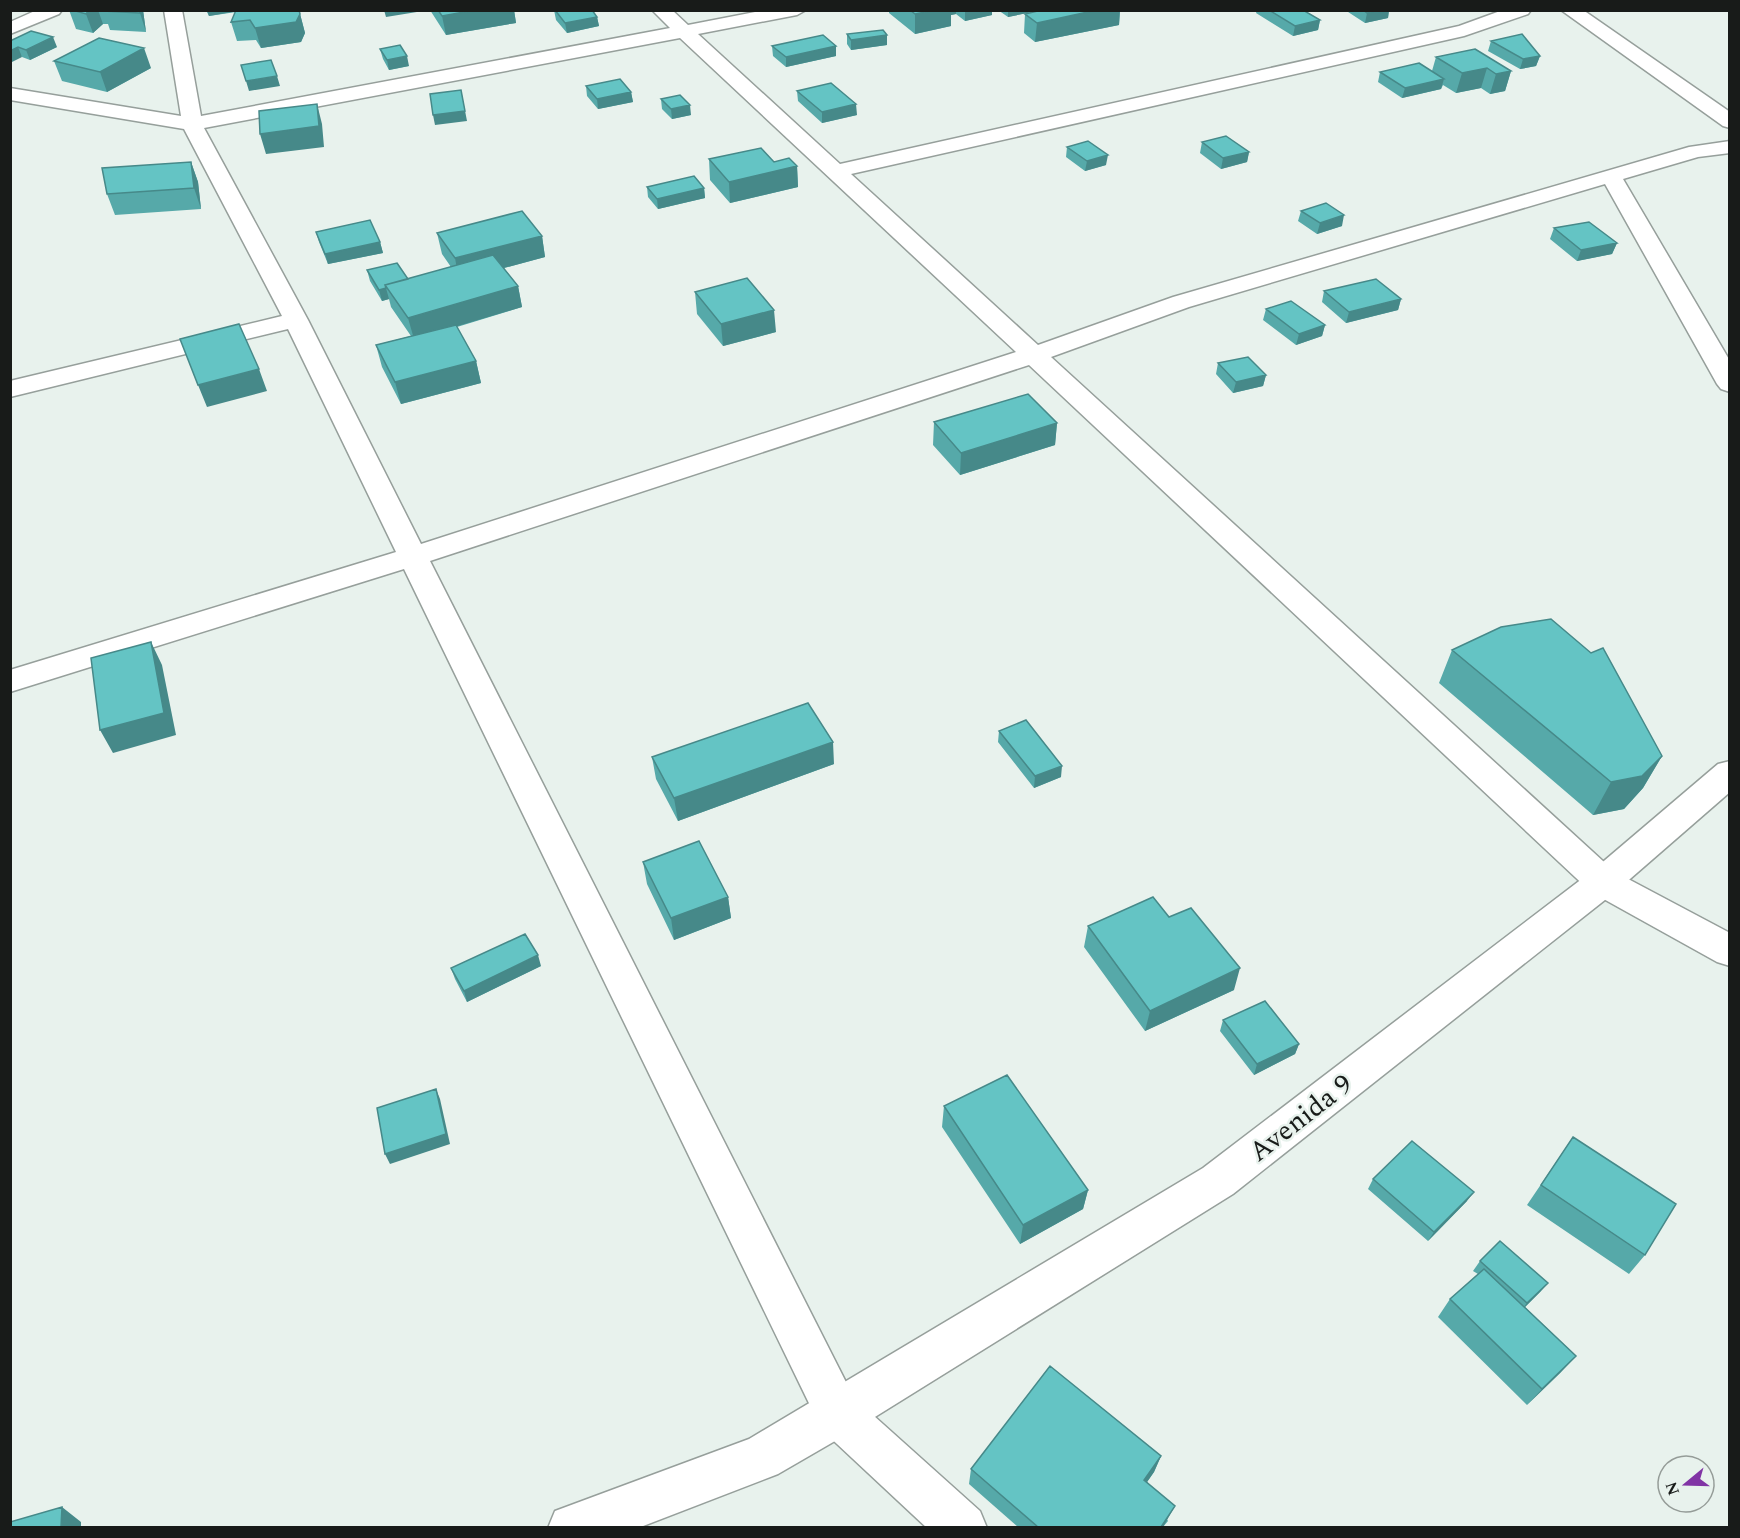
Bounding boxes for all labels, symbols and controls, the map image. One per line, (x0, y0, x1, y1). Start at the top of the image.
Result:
street label: Avenida 9 (1240, 1064, 1362, 1173)
north arrow (1656, 1454, 1716, 1514)
text: N (1659, 1478, 1686, 1499)

